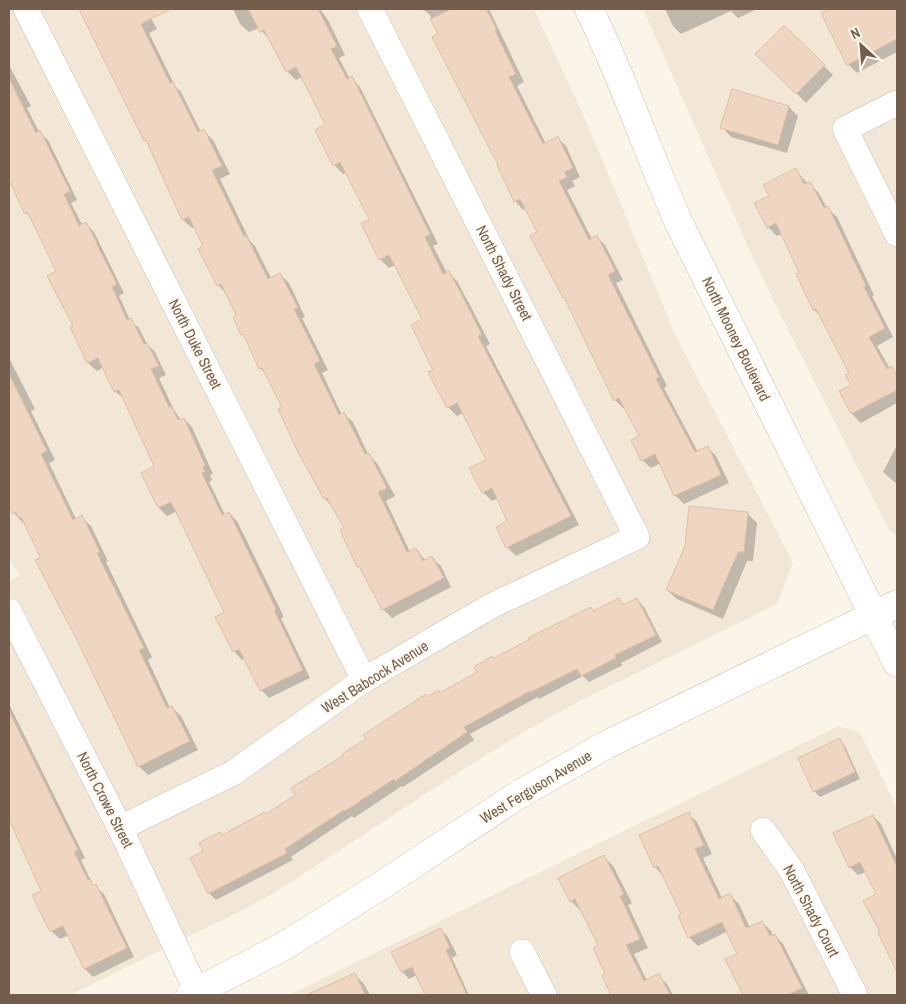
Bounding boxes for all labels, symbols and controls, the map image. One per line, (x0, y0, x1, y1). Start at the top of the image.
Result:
north arrow (836, 20, 886, 70)
text: N (848, 23, 863, 43)
street label: North Shady Street (471, 221, 538, 325)
street label: North Mooney Boulevard (697, 273, 776, 405)
street label: North Duke Street (164, 295, 227, 393)
street label: West Babcock Avenue (317, 635, 432, 718)
street label: West Ferguson Avenue (476, 745, 596, 828)
street label: North Crowe Street (72, 748, 139, 852)
street label: North Shady Court (778, 861, 845, 961)

